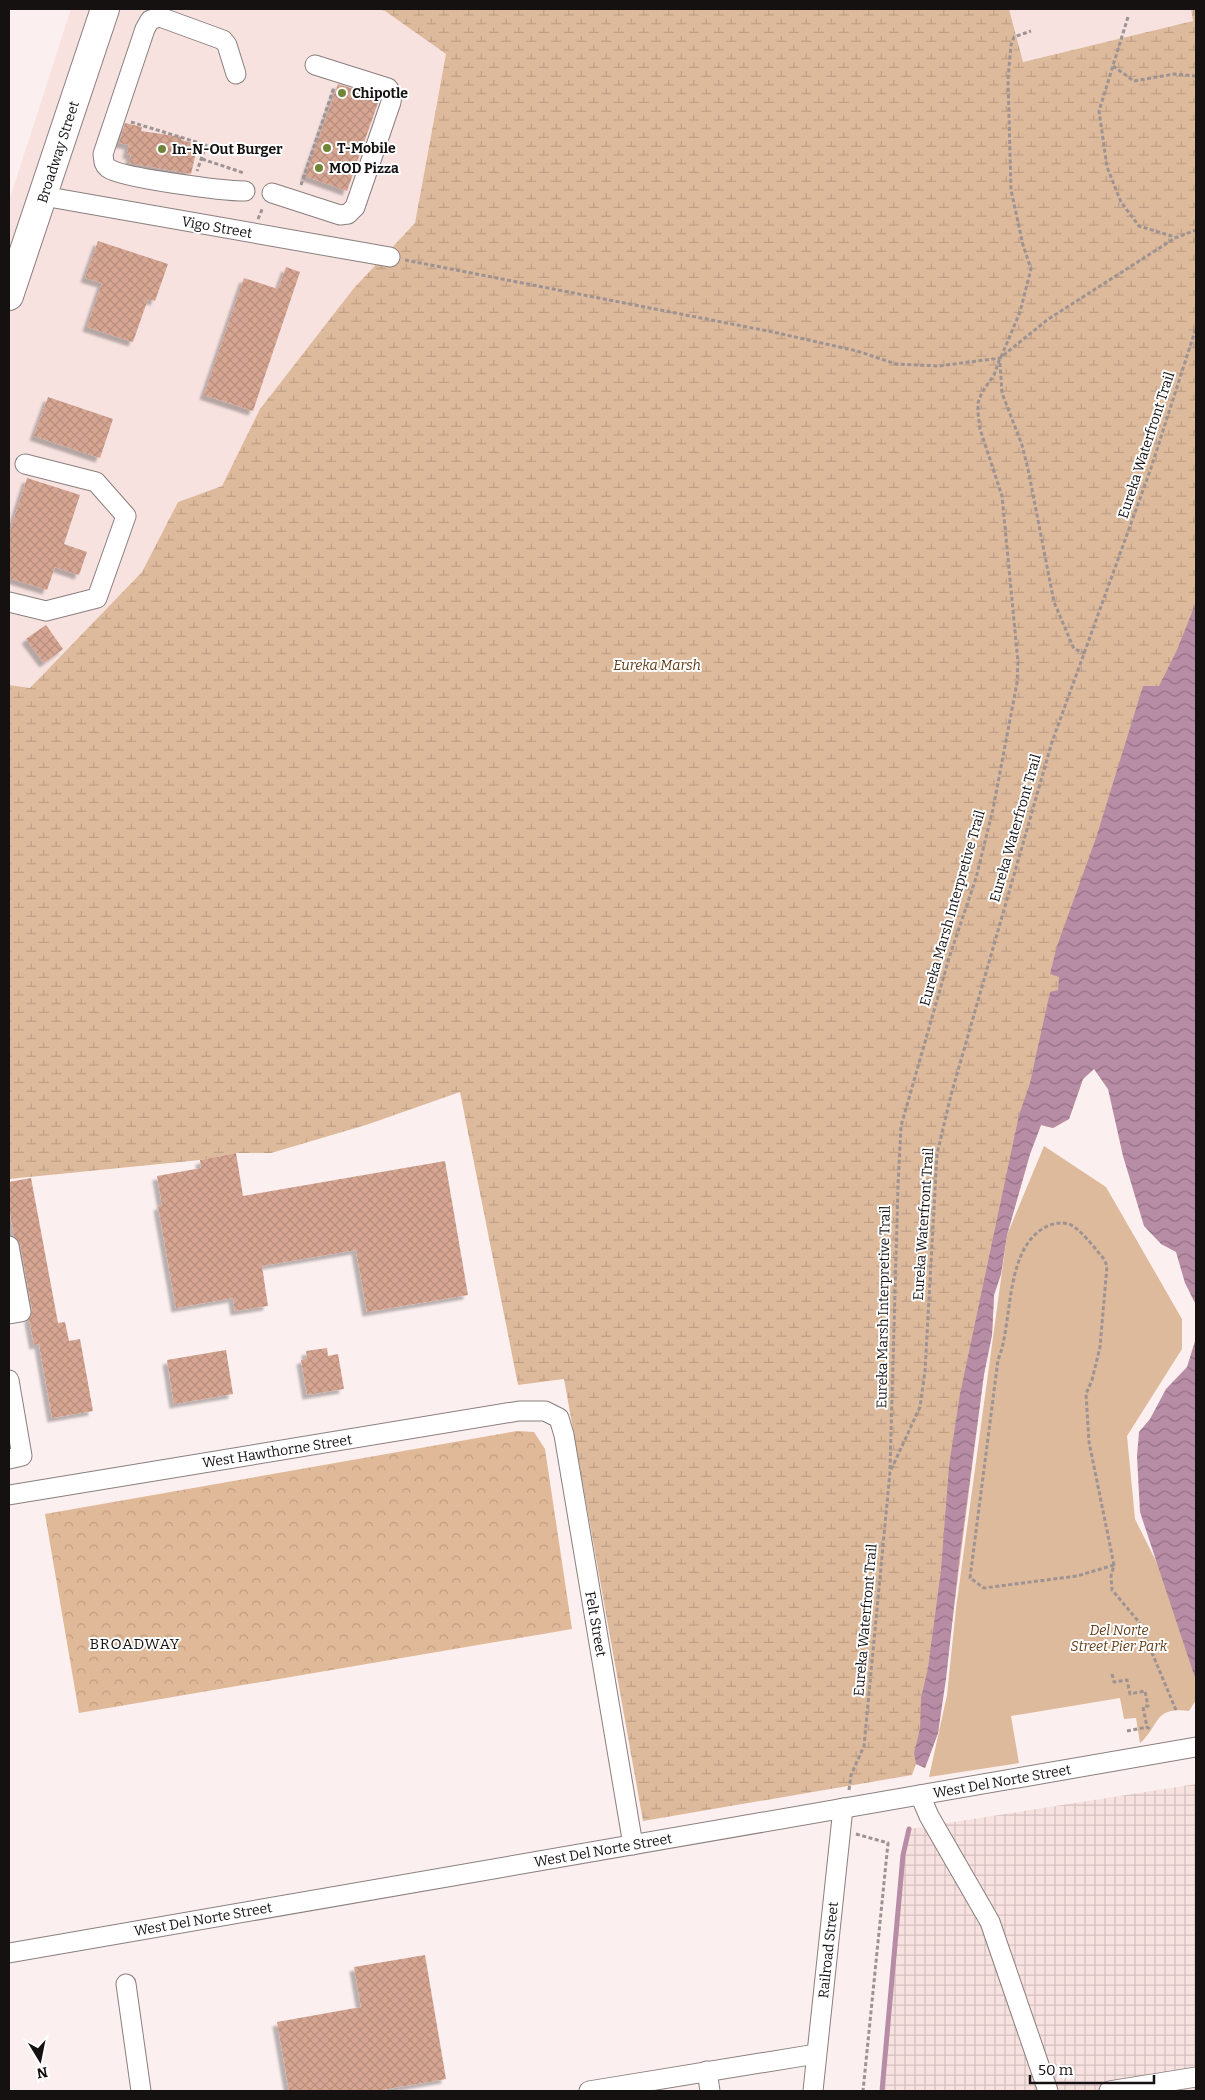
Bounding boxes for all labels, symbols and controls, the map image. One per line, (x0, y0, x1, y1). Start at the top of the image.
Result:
place label: Chipotle (352, 85, 408, 102)
marker: Chipotle (336, 87, 348, 99)
street label: Broadway Street (34, 99, 83, 205)
place label: T-Mobile (337, 140, 396, 157)
place label: In-N-Out Burger (172, 141, 283, 158)
marker: T-Mobile (321, 142, 333, 154)
marker: In-N-Out Burger (156, 143, 168, 155)
place label: MOD Pizza (329, 160, 399, 177)
marker: MOD Pizza (313, 162, 325, 174)
street label: Vigo Street (180, 213, 253, 242)
street label: Eureka Waterfront Trail (1115, 370, 1178, 521)
park label: Eureka Marsh (613, 657, 701, 674)
street label: Eureka Waterfront Trail (986, 752, 1045, 904)
street label: Eureka Marsh Interpretive Trail (916, 808, 989, 1008)
street label: Eureka Waterfront Trail (910, 1147, 937, 1301)
street label: Eureka Marsh Interpretive Trail (873, 1205, 894, 1409)
street label: West Hawthorne Street (201, 1431, 353, 1472)
street label: Eureka Waterfront Trail (850, 1543, 881, 1697)
street label: Felt Street (581, 1590, 610, 1658)
park label: Del Norte Street Pier Park (1071, 1622, 1168, 1655)
district label: BROADWAY (90, 1635, 180, 1653)
street label: West Del Norte Street (932, 1761, 1072, 1802)
street label: West Del Norte Street (533, 1830, 673, 1871)
street label: West Del Norte Street (133, 1899, 273, 1940)
street label: Railroad Street (815, 1901, 842, 1999)
north arrow (15, 2035, 65, 2085)
scale bar (1030, 2052, 1154, 2084)
text: 50 m (1038, 2061, 1074, 2079)
text: N (35, 2063, 49, 2082)

